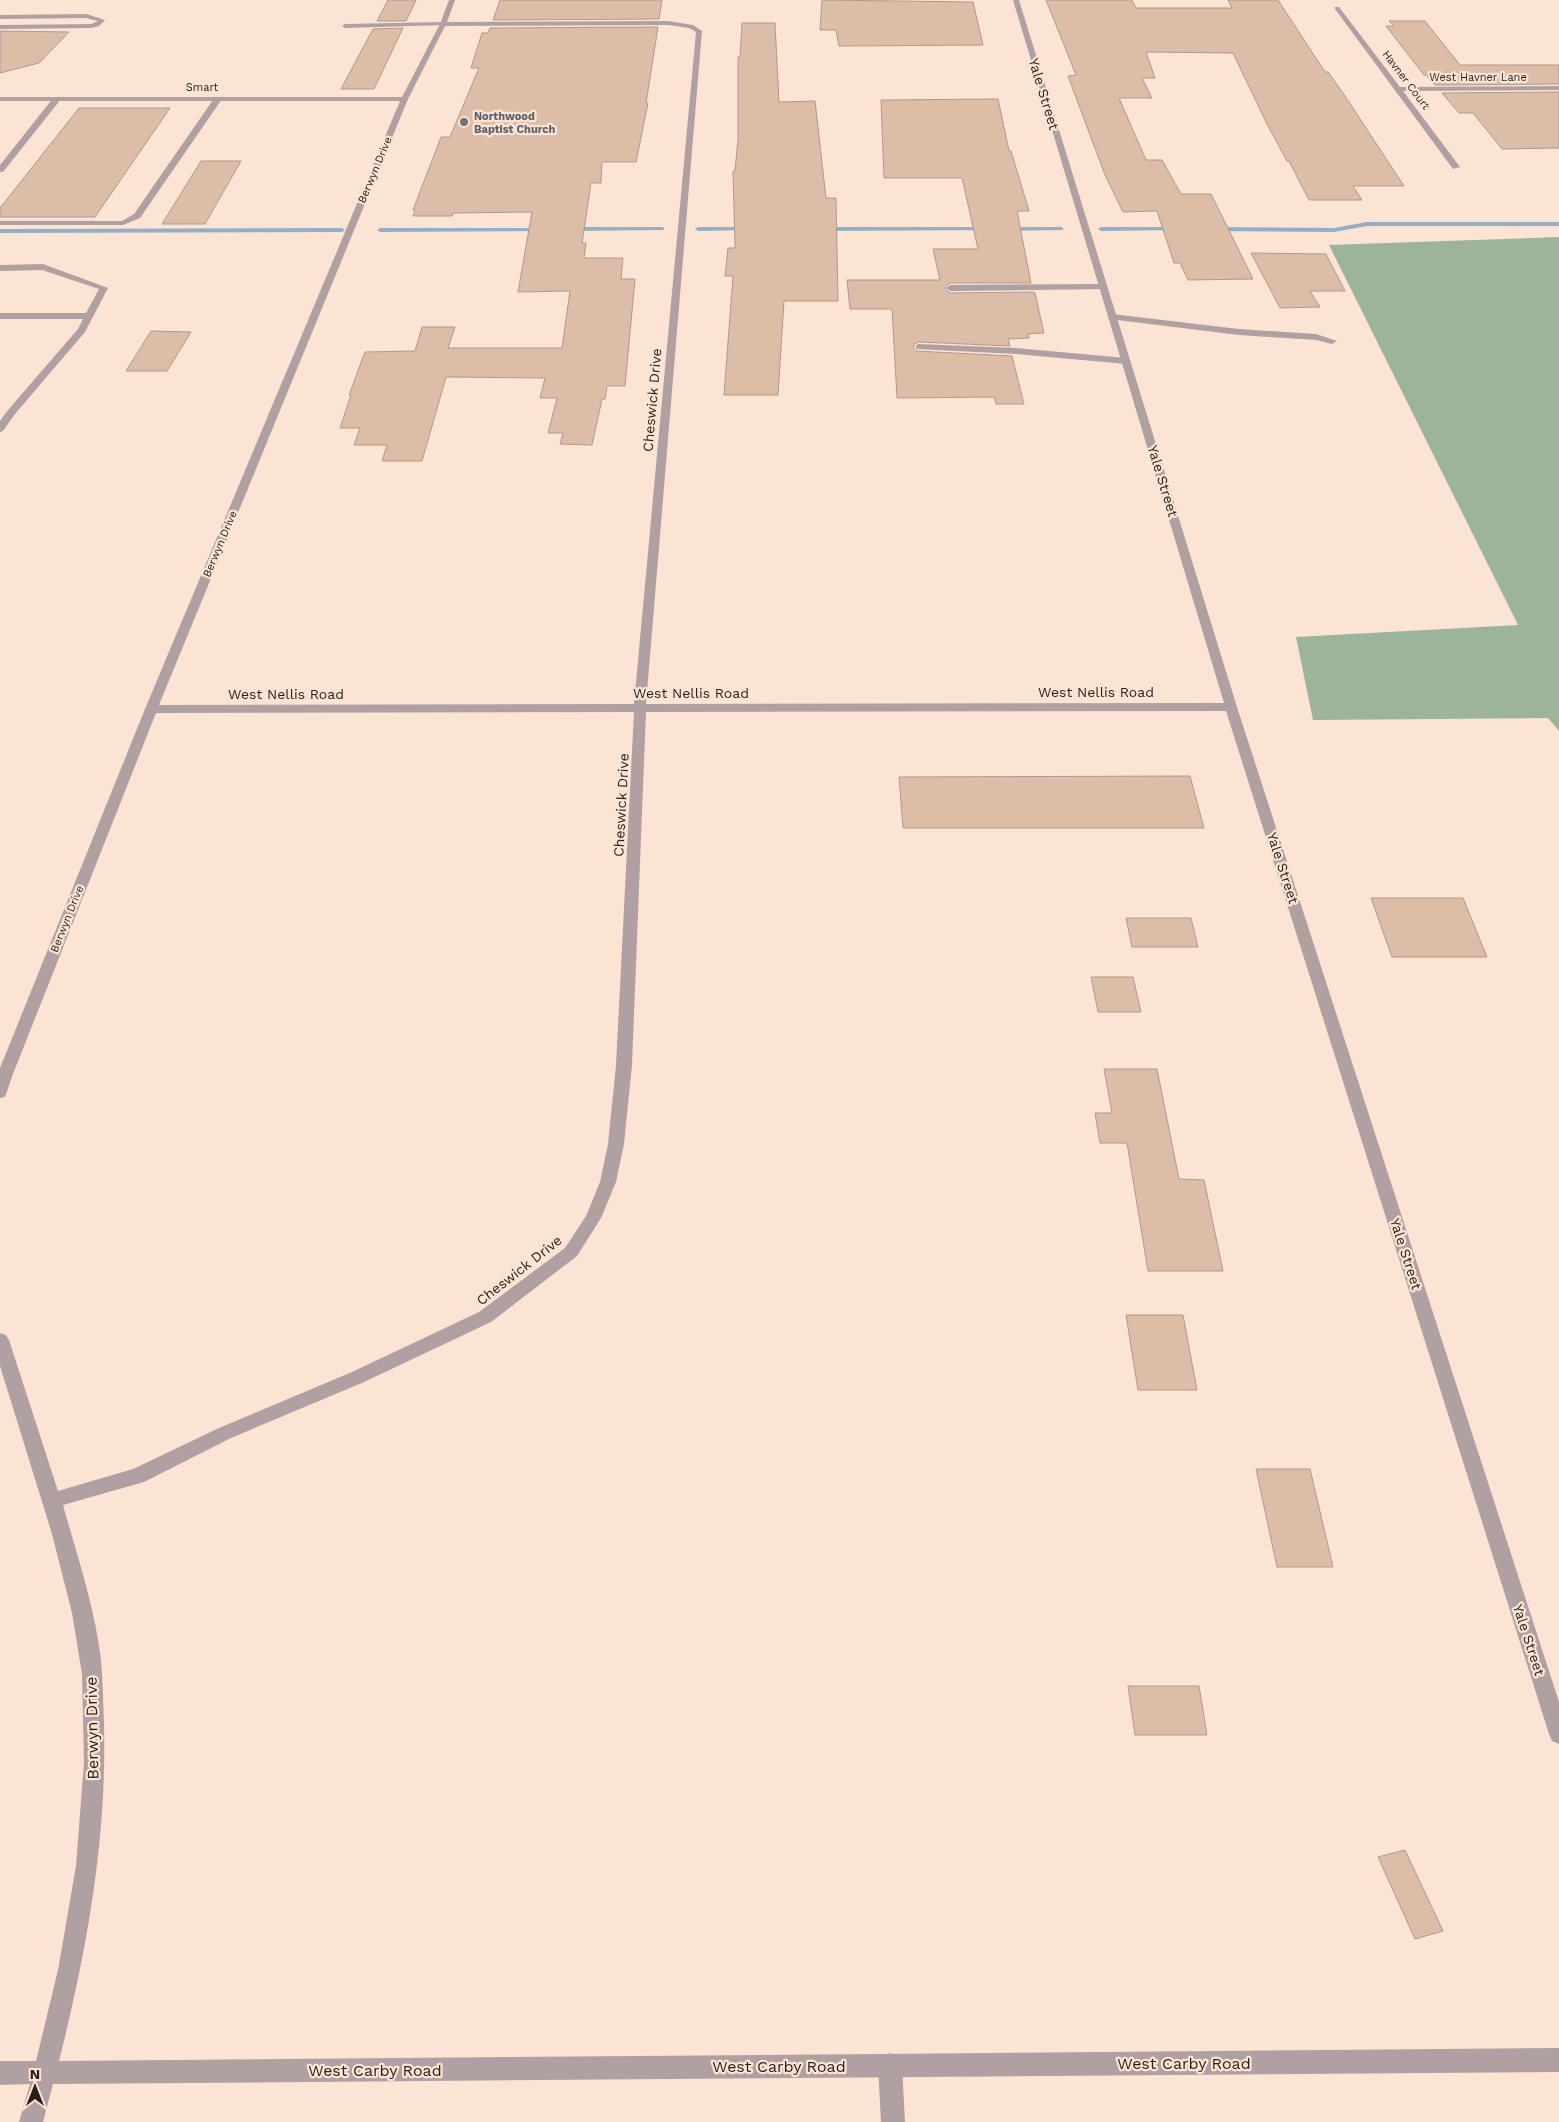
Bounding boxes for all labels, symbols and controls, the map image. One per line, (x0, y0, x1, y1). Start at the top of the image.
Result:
street label: Havner Court (1380, 48, 1433, 112)
street label: Yale Street (1026, 56, 1063, 132)
street label: West Havner Lane (1429, 71, 1527, 84)
street label: Smart (186, 81, 219, 94)
place label: Northwood Baptist Church (474, 110, 556, 136)
marker: Northwood Baptist Church (458, 116, 470, 128)
street label: Berwyn Drive (355, 135, 395, 205)
street label: Cheswick Drive (640, 348, 664, 452)
street label: Yale Street (1145, 443, 1182, 519)
street label: Berwyn Drive (200, 509, 240, 579)
street label: West Nellis Road (1038, 684, 1154, 700)
street label: West Nellis Road (633, 685, 749, 701)
street label: West Nellis Road (228, 686, 344, 702)
street label: Cheswick Drive (610, 753, 632, 857)
street label: Yale Street (1264, 830, 1302, 906)
street label: Berwyn Drive (48, 884, 86, 954)
street label: Yale Street (1387, 1216, 1425, 1292)
street label: Cheswick Drive (473, 1232, 565, 1308)
street label: Yale Street (1510, 1602, 1548, 1678)
street label: Berwyn Drive (82, 1676, 102, 1780)
street label: West Carby Road (1117, 2054, 1251, 2073)
street label: West Carby Road (712, 2057, 846, 2076)
street label: West Carby Road (308, 2061, 442, 2080)
north arrow (10, 2062, 60, 2112)
text: N (30, 2066, 40, 2082)

